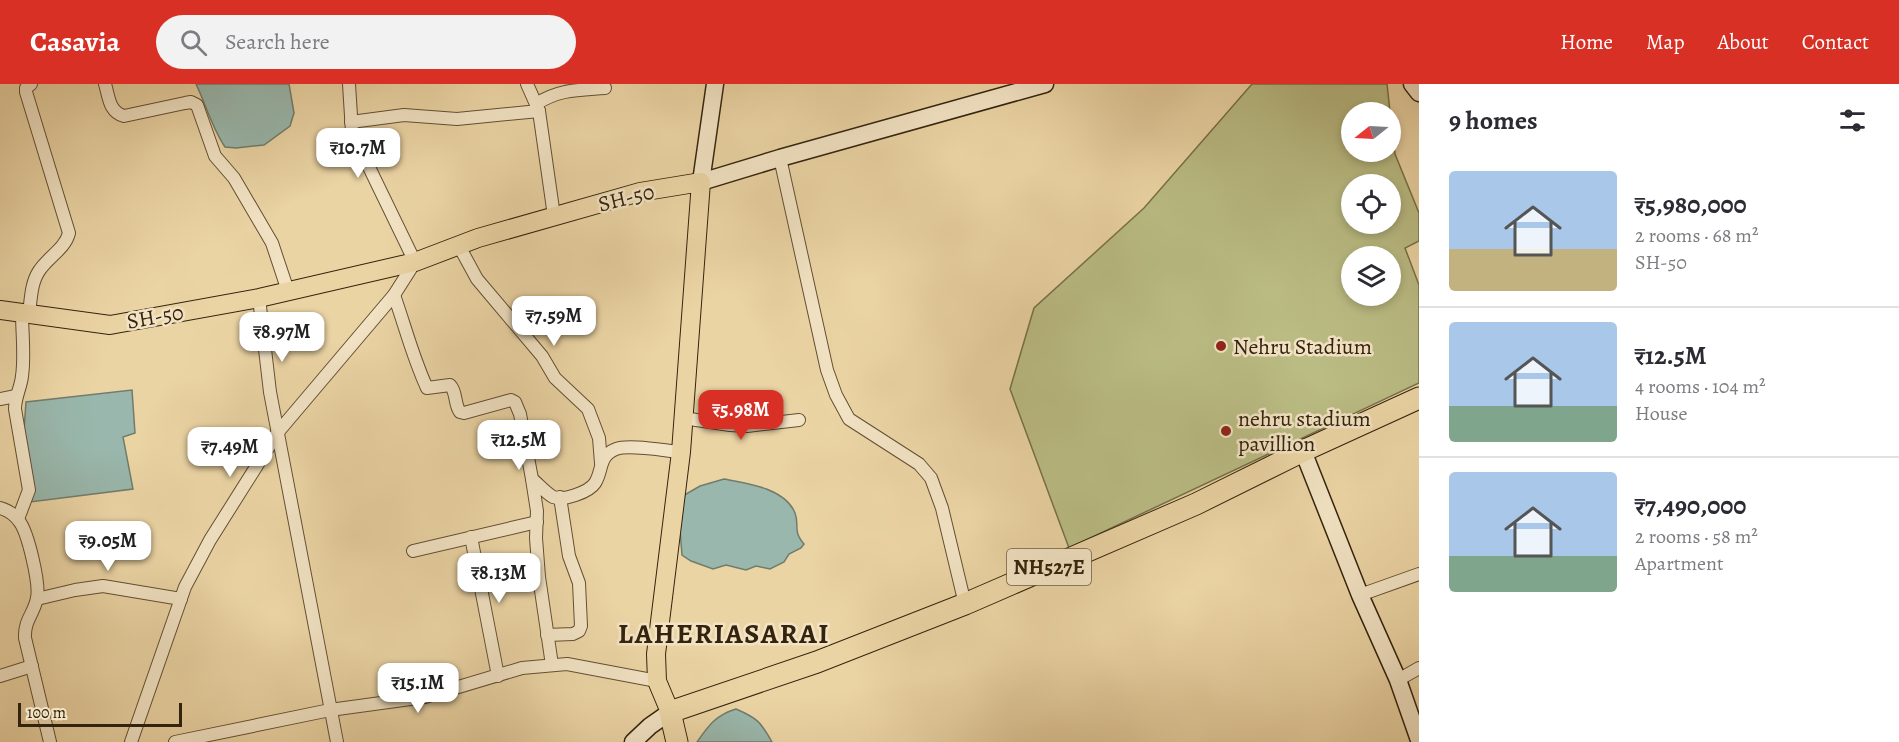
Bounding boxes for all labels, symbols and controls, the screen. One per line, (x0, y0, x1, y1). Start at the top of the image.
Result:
search box (156, 15, 576, 69)
text: Casavia (30, 23, 120, 61)
icon: search (177, 26, 210, 59)
text: Search here (225, 27, 330, 57)
text: Home (1560, 28, 1613, 56)
text: Map (1646, 28, 1684, 56)
text: About (1717, 28, 1769, 56)
text: Contact (1802, 28, 1869, 56)
north arrow (1341, 102, 1401, 162)
map controls (1341, 102, 1401, 306)
text: 9 homes (1449, 103, 1538, 138)
icon: filters (1836, 104, 1869, 137)
pin: ₹10.7M (309, 128, 407, 179)
text: ₹10.7M (330, 134, 386, 161)
button: locate (1341, 174, 1401, 234)
street label: SH-50 (595, 177, 658, 219)
text: ₹5,980,000 (1635, 187, 1747, 222)
icon: home (1497, 195, 1569, 267)
text: 2 rooms · 68 m² (1635, 222, 1759, 249)
button: layers (1341, 246, 1401, 306)
text: SH-50 (1635, 249, 1687, 276)
pin: ₹7.59M (505, 296, 603, 347)
street label: SH-50 (124, 297, 186, 337)
text: ₹7.59M (526, 302, 582, 329)
pin: ₹8.97M (233, 312, 331, 363)
text: ₹8.97M (253, 318, 311, 345)
place label: Nehru Stadium (1233, 332, 1372, 362)
text: ₹12.5M (1635, 338, 1707, 373)
marker: Nehru Stadium (1214, 339, 1228, 353)
icon: home (1497, 346, 1569, 418)
text: 4 rooms · 104 m² (1635, 373, 1766, 400)
pin: ₹5.98M (692, 390, 790, 441)
text: ₹5.98M (712, 396, 770, 423)
text: House (1635, 400, 1687, 427)
place label: nehru stadium pavillion (1238, 404, 1371, 459)
pin: ₹12.5M (470, 420, 568, 471)
marker: nehru stadium pavillion (1219, 424, 1233, 438)
text: ₹12.5M (491, 426, 547, 453)
pin: ₹7.49M (181, 427, 279, 478)
text: ₹7.49M (202, 433, 259, 460)
text: ₹7,490,000 (1635, 488, 1746, 523)
icon: home (1497, 496, 1569, 568)
pin: ₹9.05M (59, 521, 157, 572)
text: 2 rooms · 58 m² (1635, 523, 1758, 550)
text: ₹9.05M (79, 527, 137, 554)
road number: NH527E (1007, 549, 1091, 585)
text: Apartment (1635, 550, 1724, 577)
pin: ₹8.13M (450, 553, 548, 604)
text: ₹8.13M (471, 559, 527, 586)
district label: LAHERIASARAI (618, 615, 830, 653)
pin: ₹15.1M (369, 663, 467, 714)
text: ₹15.1M (392, 669, 444, 696)
scale bar (18, 700, 182, 728)
text: 100 m (27, 702, 66, 724)

